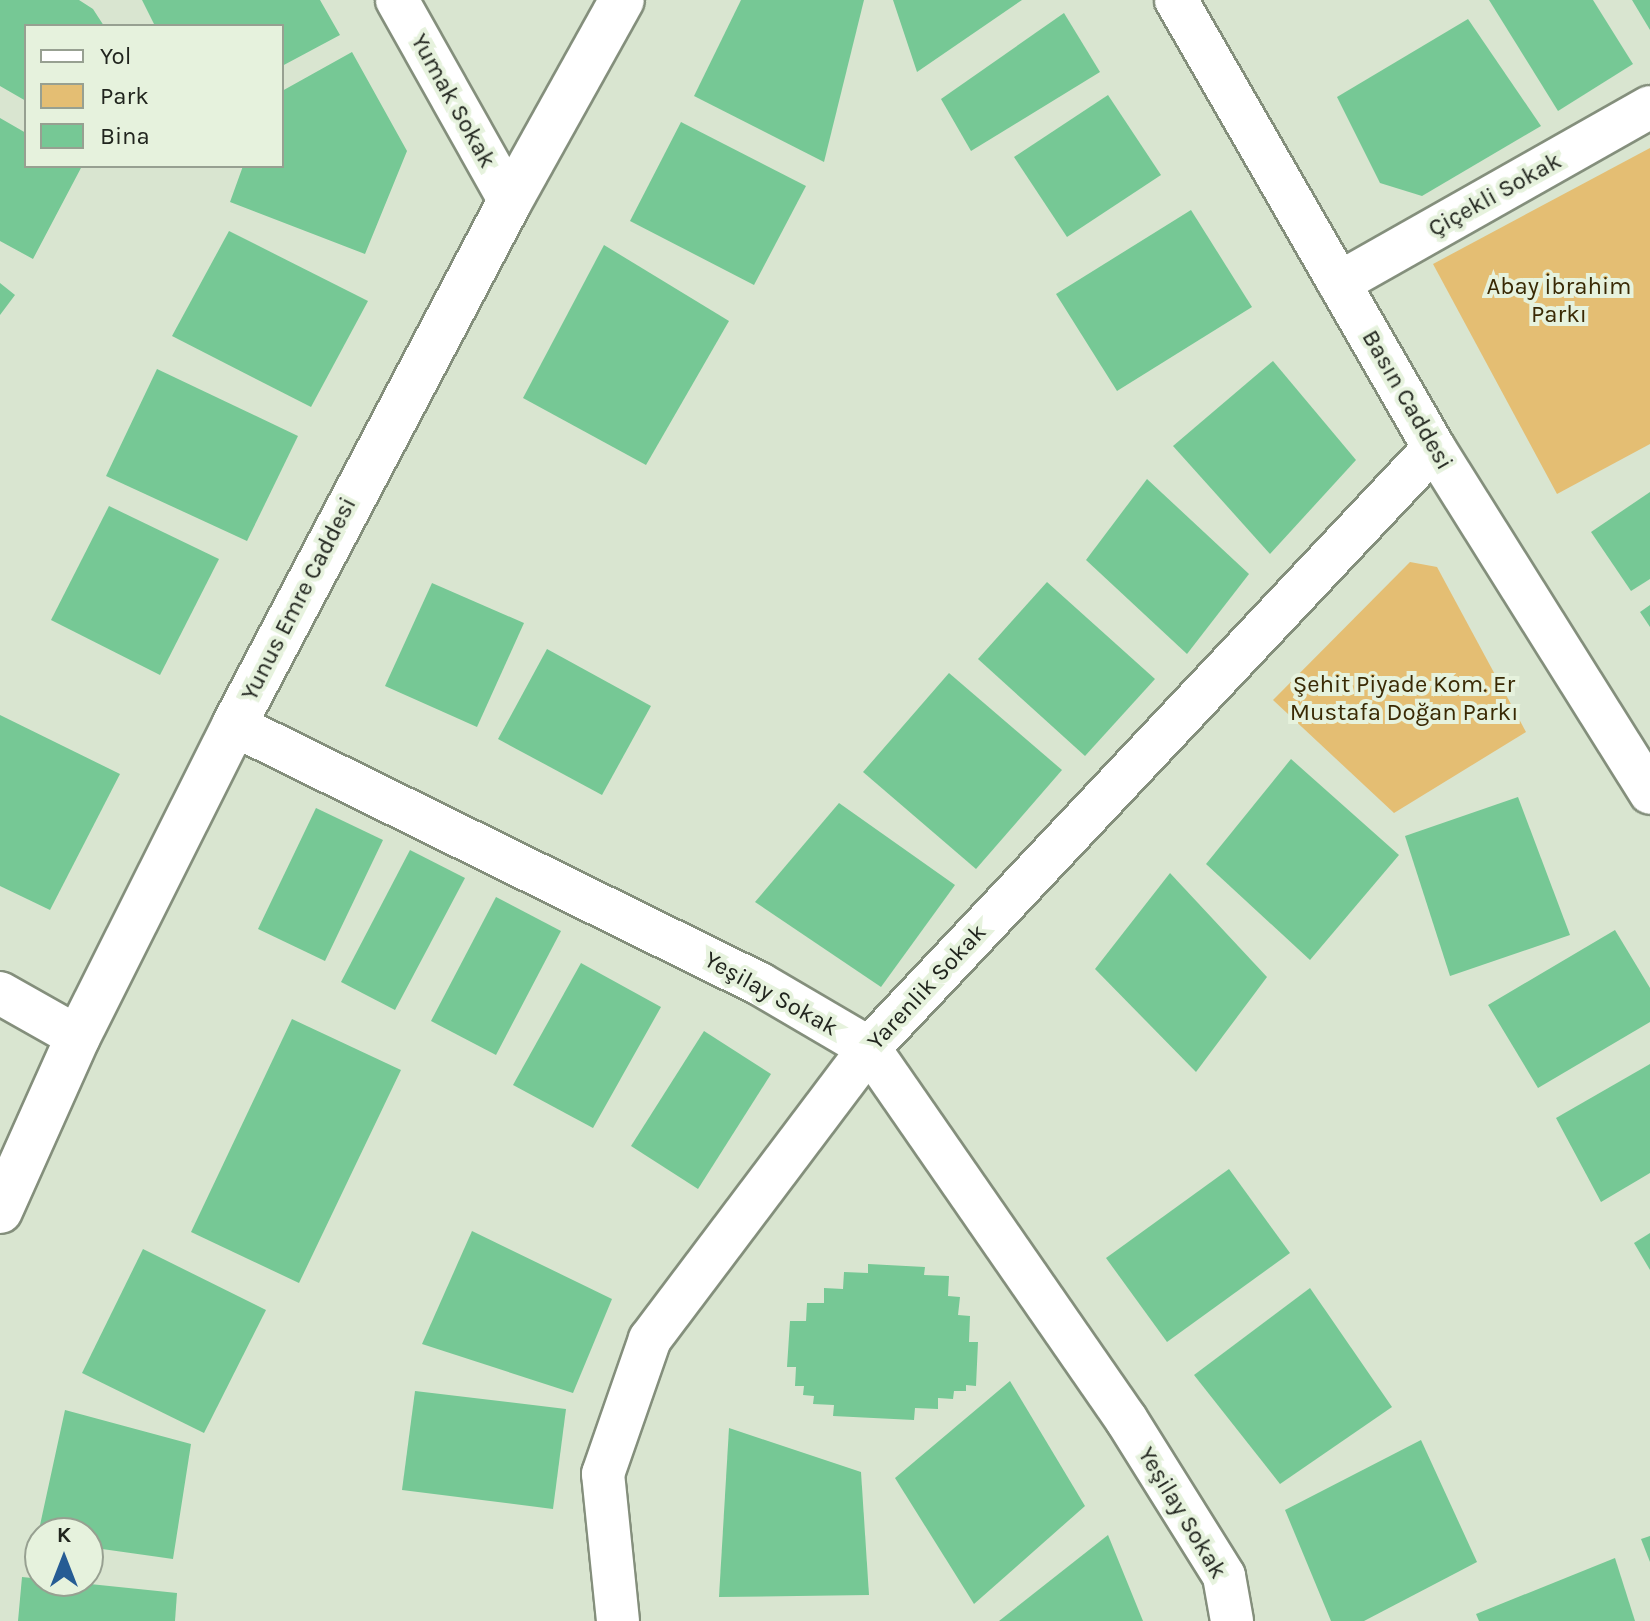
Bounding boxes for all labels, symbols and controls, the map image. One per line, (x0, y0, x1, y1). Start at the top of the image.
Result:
legend (24, 24, 284, 168)
street label: Yumak Sokak (404, 29, 502, 173)
text: Yol (100, 42, 131, 70)
text: Park (100, 82, 149, 110)
text: Bina (100, 122, 150, 150)
street label: Çiçekli Sokak (1423, 147, 1567, 243)
park label: Abay İbrahim Parkı (1486, 273, 1632, 329)
street label: Basın Caddesi (1355, 325, 1459, 475)
street label: Yunus Emre Caddesi (235, 492, 363, 706)
park label: Şehit Piyade Kom. Er Mustafa Doğan Parkı (1290, 671, 1518, 727)
street label: Yarenlik Sokak (861, 918, 993, 1056)
street label: Yeşilay Sokak (699, 945, 843, 1043)
street label: Yeşilay Sokak (1131, 1442, 1233, 1584)
north arrow (24, 1517, 104, 1597)
text: K (57, 1522, 71, 1548)

